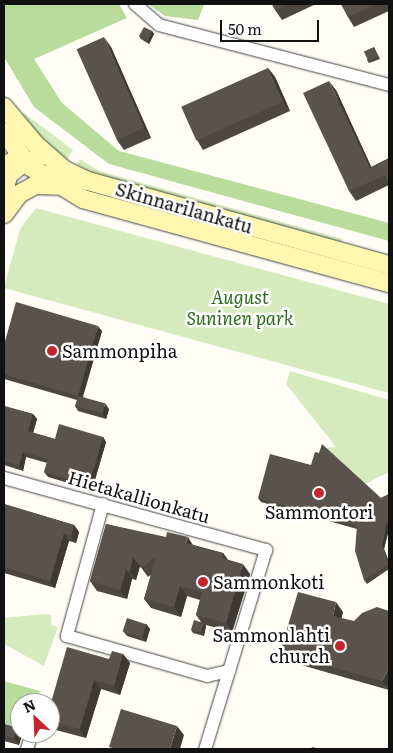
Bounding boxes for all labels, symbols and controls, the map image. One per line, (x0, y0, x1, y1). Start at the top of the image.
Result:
scale bar (223, 10, 322, 42)
text: 50 m (228, 17, 262, 40)
street label: Skinnarilankatu (113, 178, 255, 238)
park label: August Suninen park (186, 287, 294, 330)
place label: Sammonpiha (62, 340, 178, 362)
marker: Sammonpiha (46, 345, 58, 357)
street label: Hietakallionkatu (66, 466, 212, 528)
marker: Sammontori (313, 487, 325, 499)
place label: Sammontori (265, 501, 373, 523)
place label: Sammonkoti (213, 571, 324, 593)
marker: Sammonkoti (197, 576, 209, 588)
place label: Sammonlahti church (213, 625, 330, 668)
marker: Sammonlahti church (334, 640, 346, 652)
north arrow (10, 693, 60, 743)
text: N (20, 694, 39, 717)

